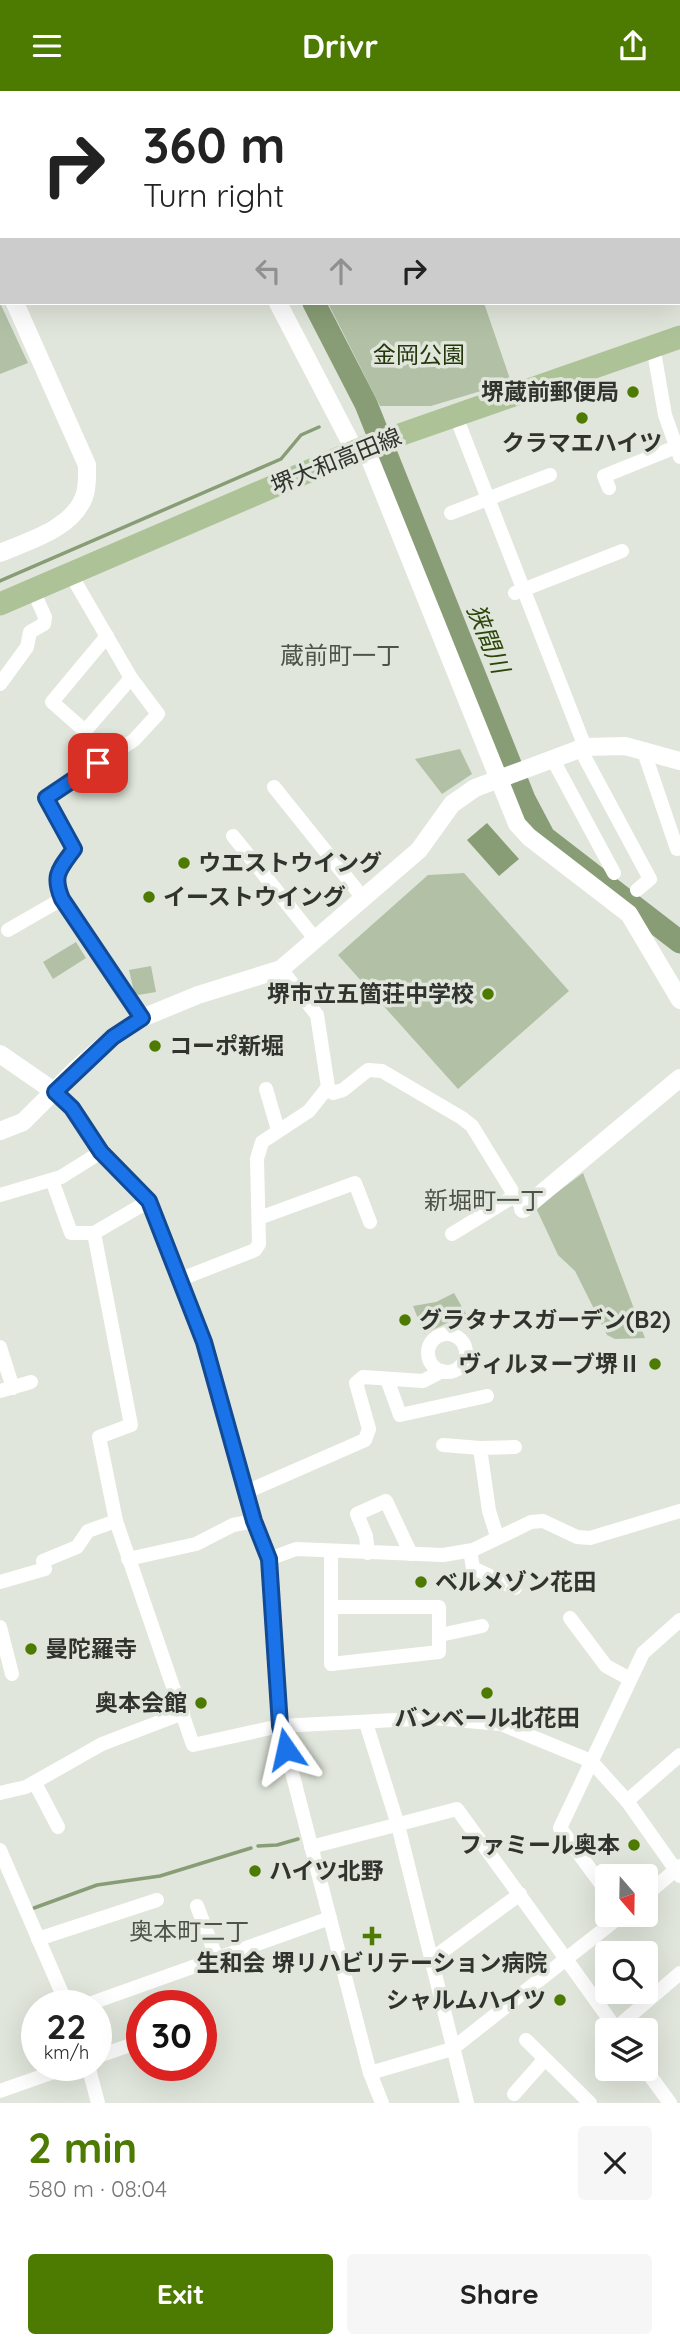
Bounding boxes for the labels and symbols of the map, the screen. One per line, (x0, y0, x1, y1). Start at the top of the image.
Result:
park label: 金岡公園 (373, 340, 465, 369)
place label: 堺蔵前郵便局 (481, 377, 619, 406)
marker: 堺蔵前郵便局 (625, 384, 641, 400)
marker: クラマエハイツ (574, 410, 590, 426)
street label: 堺大和高田線 (266, 421, 405, 500)
place label: クラマエハイツ (502, 428, 662, 457)
water label: 狭間川 (462, 600, 517, 680)
district label: 蔵前町一丁 (280, 640, 400, 670)
pin (68, 733, 128, 793)
place label: ウエストウイング (198, 848, 382, 877)
marker: ウエストウイング (176, 855, 192, 871)
place label: イーストウイング (163, 882, 346, 911)
marker: イーストウイング (141, 889, 157, 905)
place label: 堺市立五箇荘中学校 (267, 979, 474, 1008)
marker: 堺市立五箇荘中学校 (480, 986, 496, 1002)
place label: コーポ新堀 (169, 1031, 284, 1060)
marker: コーポ新堀 (147, 1038, 163, 1054)
district label: 新堀町一丁 (424, 1185, 544, 1215)
place label: グラタナスガーデン(B2) (419, 1305, 671, 1334)
marker: グラタナスガーデン(B2) (397, 1312, 413, 1328)
place label: ヴィルヌーブ堺Ⅱ (458, 1349, 641, 1378)
marker: ヴィルヌーブ堺Ⅱ (647, 1356, 663, 1372)
place label: ベルメゾン花田 (435, 1567, 596, 1596)
marker: ベルメゾン花田 (413, 1574, 429, 1590)
place label: 曼陀羅寺 (45, 1634, 137, 1663)
marker: 曼陀羅寺 (23, 1641, 39, 1657)
marker: バンベール北花田 (479, 1685, 495, 1701)
place label: 奥本会館 (95, 1688, 187, 1717)
marker: 奥本会館 (193, 1695, 209, 1711)
place label: バンベール北花田 (394, 1703, 580, 1732)
position arrow (249, 1712, 323, 1786)
place label: ファミール奥本 (459, 1830, 620, 1859)
marker: ファミール奥本 (626, 1837, 642, 1853)
place label: ハイツ北野 (269, 1856, 384, 1885)
marker: ハイツ北野 (247, 1863, 263, 1879)
north arrow (595, 1864, 658, 1927)
district label: 奥本町二丁 (129, 1916, 249, 1946)
marker: 生和会 堺リハビリテーション病院 (362, 1926, 382, 1946)
place label: 生和会 堺リハビリテーション病院 (197, 1948, 547, 1977)
place label: シャルムハイツ (386, 1985, 546, 2014)
speed limit sign: 30 (126, 1990, 217, 2081)
marker: シャルムハイツ (552, 1992, 568, 2008)

